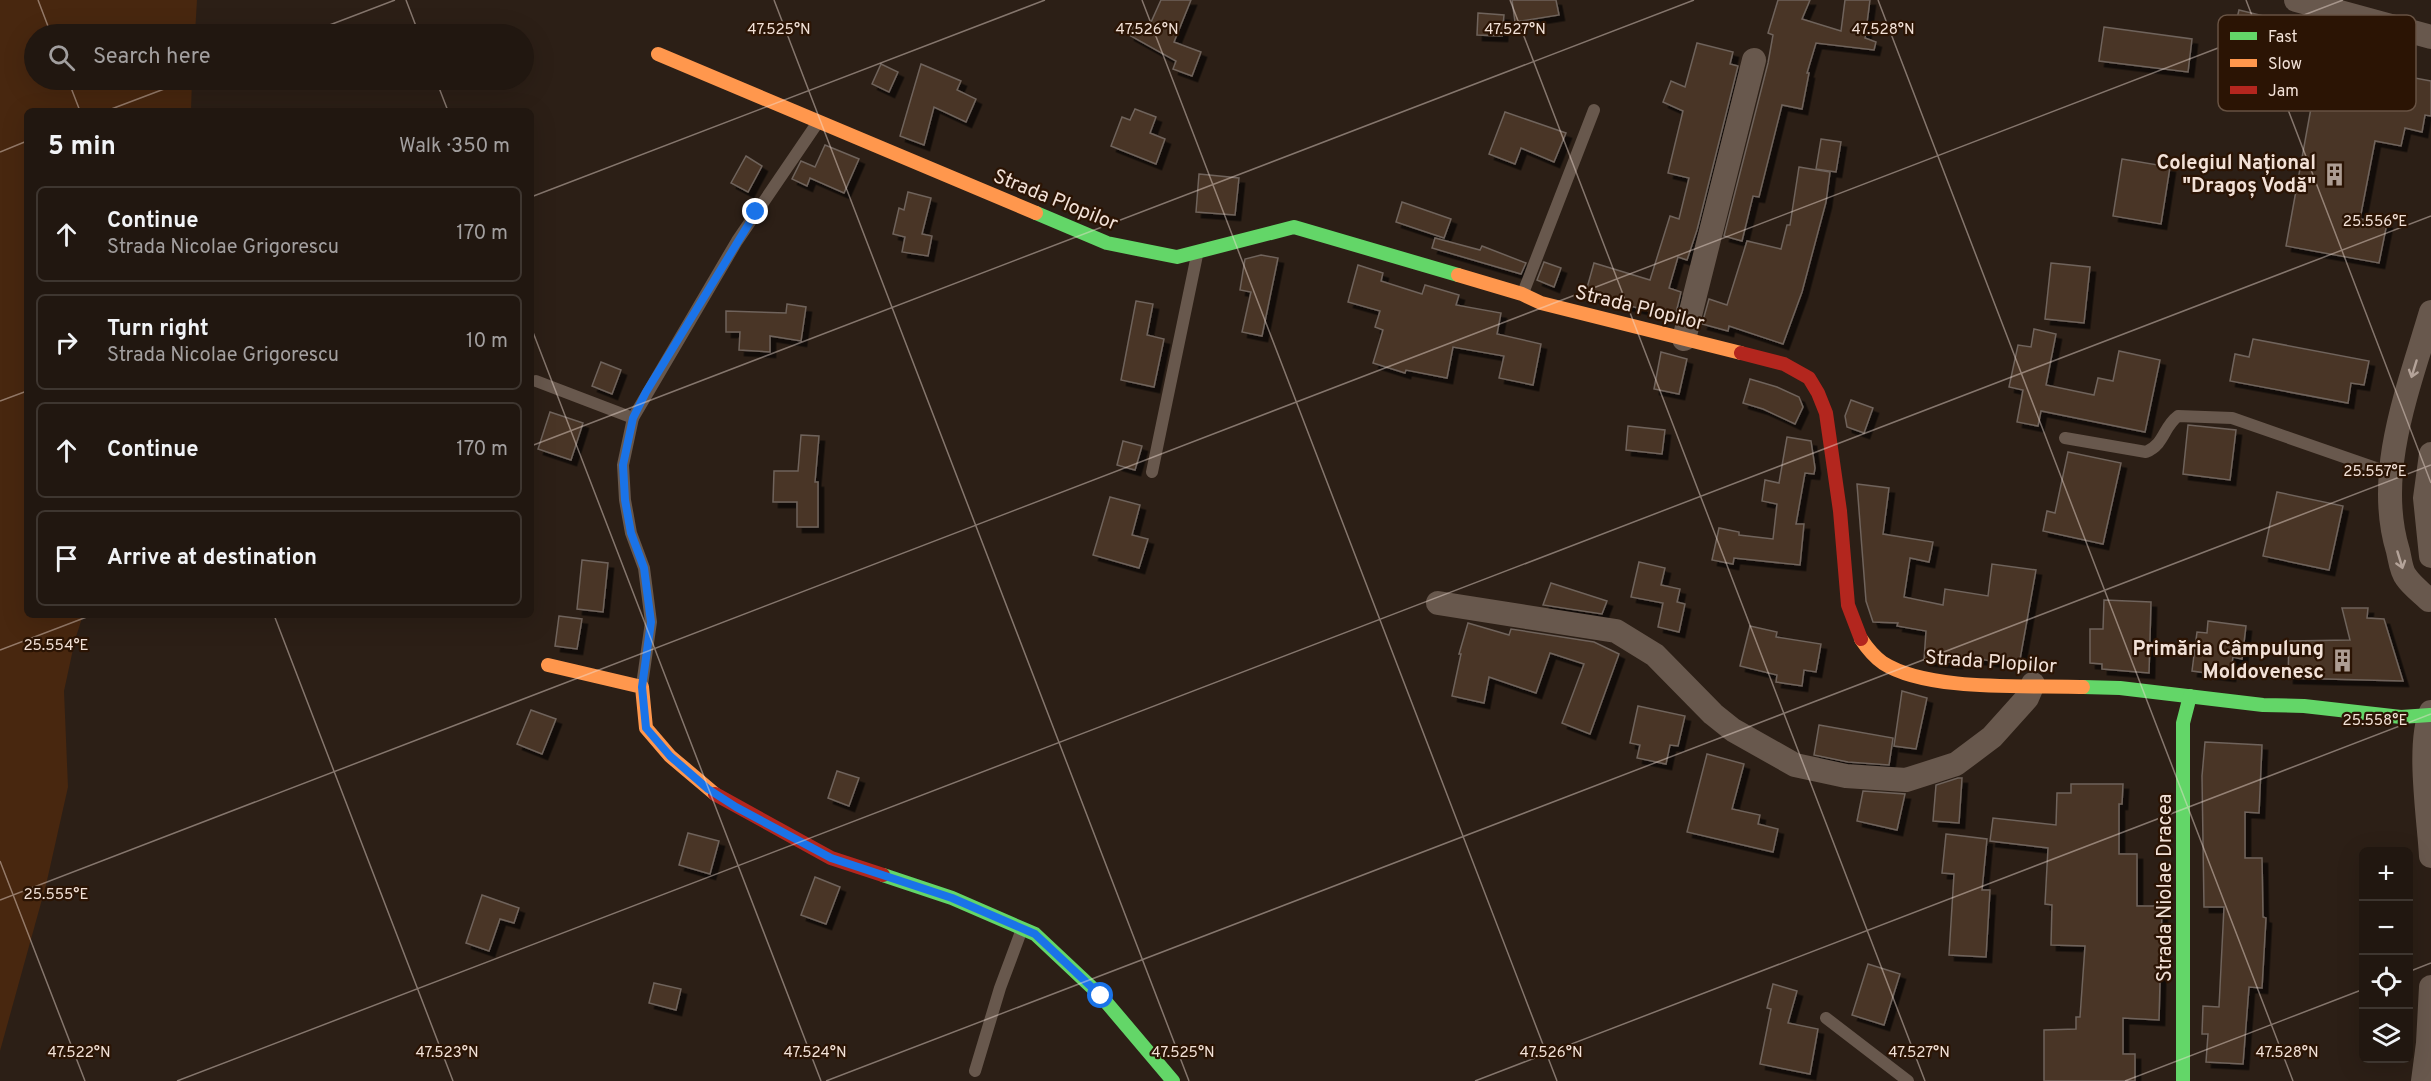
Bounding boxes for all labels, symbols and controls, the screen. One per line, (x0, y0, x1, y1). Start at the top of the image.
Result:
legend (2218, 15, 2416, 111)
text: 47.525°N (747, 21, 811, 40)
text: 47.526°N (1116, 21, 1179, 40)
text: 47.527°N (1484, 21, 1546, 40)
text: 47.528°N (1851, 21, 1915, 40)
search box (24, 24, 534, 90)
text: Fast (2268, 28, 2298, 48)
icon: search (45, 41, 78, 74)
text: Search here (93, 44, 211, 71)
text: Slow (2268, 55, 2302, 75)
text: Jam (2268, 82, 2299, 102)
text: 5 min (48, 131, 116, 164)
text: Walk · 350 m (399, 134, 510, 160)
place label: Colegiul Național "Dragoș Vodă" (2156, 151, 2316, 200)
building icon: Colegiul Național "Dragoș Vodă" (2321, 161, 2347, 187)
street label: Strada Plopilor (989, 164, 1122, 238)
route end (742, 198, 768, 224)
text: Continue (107, 208, 198, 235)
text: 25.556°E (2343, 213, 2407, 232)
icon: ahead (50, 218, 83, 251)
text: 170 m (456, 221, 508, 247)
text: Strada Nicolae Grigorescu (107, 235, 339, 261)
street label: Strada Plopilor (1572, 280, 1707, 338)
text: Turn right (107, 316, 209, 343)
icon: right (50, 326, 83, 359)
text: 10 m (466, 329, 508, 355)
text: Strada Nicolae Grigorescu (107, 343, 339, 369)
one-way arrow (2408, 359, 2419, 378)
icon: ahead (50, 434, 83, 467)
text: Continue (107, 437, 198, 464)
text: 170 m (456, 437, 508, 463)
text: 25.557°E (2343, 463, 2407, 482)
icon: arrive (50, 542, 83, 575)
text: Arrive at destination (107, 545, 317, 572)
one-way arrow (2395, 550, 2406, 569)
text: 25.554°E (23, 637, 89, 656)
place label: Primăria Câmpulung Moldovenesc (2133, 637, 2324, 686)
street label: Strada Plopilor (1924, 645, 2058, 681)
building icon: Primăria Câmpulung Moldovenesc (2329, 647, 2355, 673)
text: 25.558°E (2343, 712, 2407, 731)
street label: Strada Niolae Dracea (2153, 794, 2179, 982)
map controls (2359, 847, 2413, 1063)
button: + (2359, 847, 2413, 901)
text: 25.555°E (24, 886, 88, 905)
button: − (2359, 901, 2413, 955)
button: locate (2359, 955, 2413, 1009)
route start (1087, 982, 1113, 1008)
button: layers (2359, 1009, 2413, 1063)
text: 47.522°N (47, 1044, 111, 1063)
text: 47.523°N (415, 1044, 479, 1063)
text: 47.524°N (783, 1044, 847, 1063)
text: 47.525°N (1151, 1044, 1215, 1063)
text: 47.526°N (1520, 1044, 1583, 1063)
text: 47.527°N (1888, 1044, 1950, 1063)
text: 47.528°N (2255, 1044, 2319, 1063)

